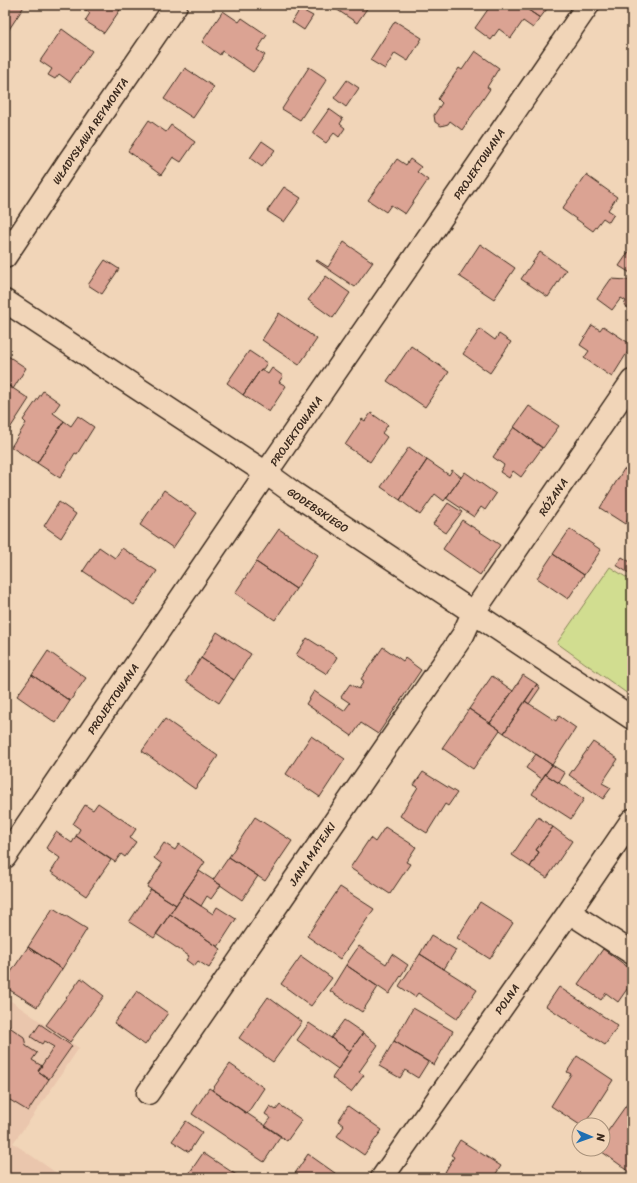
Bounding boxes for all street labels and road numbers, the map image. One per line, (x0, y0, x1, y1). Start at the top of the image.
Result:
street label: WŁADYSŁAWA REYMONTA (47, 74, 133, 189)
street label: PROJEKTOWANA (449, 125, 510, 204)
street label: PROJEKTOWANA (265, 392, 328, 470)
street label: RÓŻANA (534, 474, 573, 520)
street label: GODEBSKIEGO (283, 483, 352, 538)
street label: PROJEKTOWANA (83, 660, 144, 739)
street label: JANA MATEJKI (283, 818, 341, 891)
street label: POLNA (490, 980, 525, 1019)

